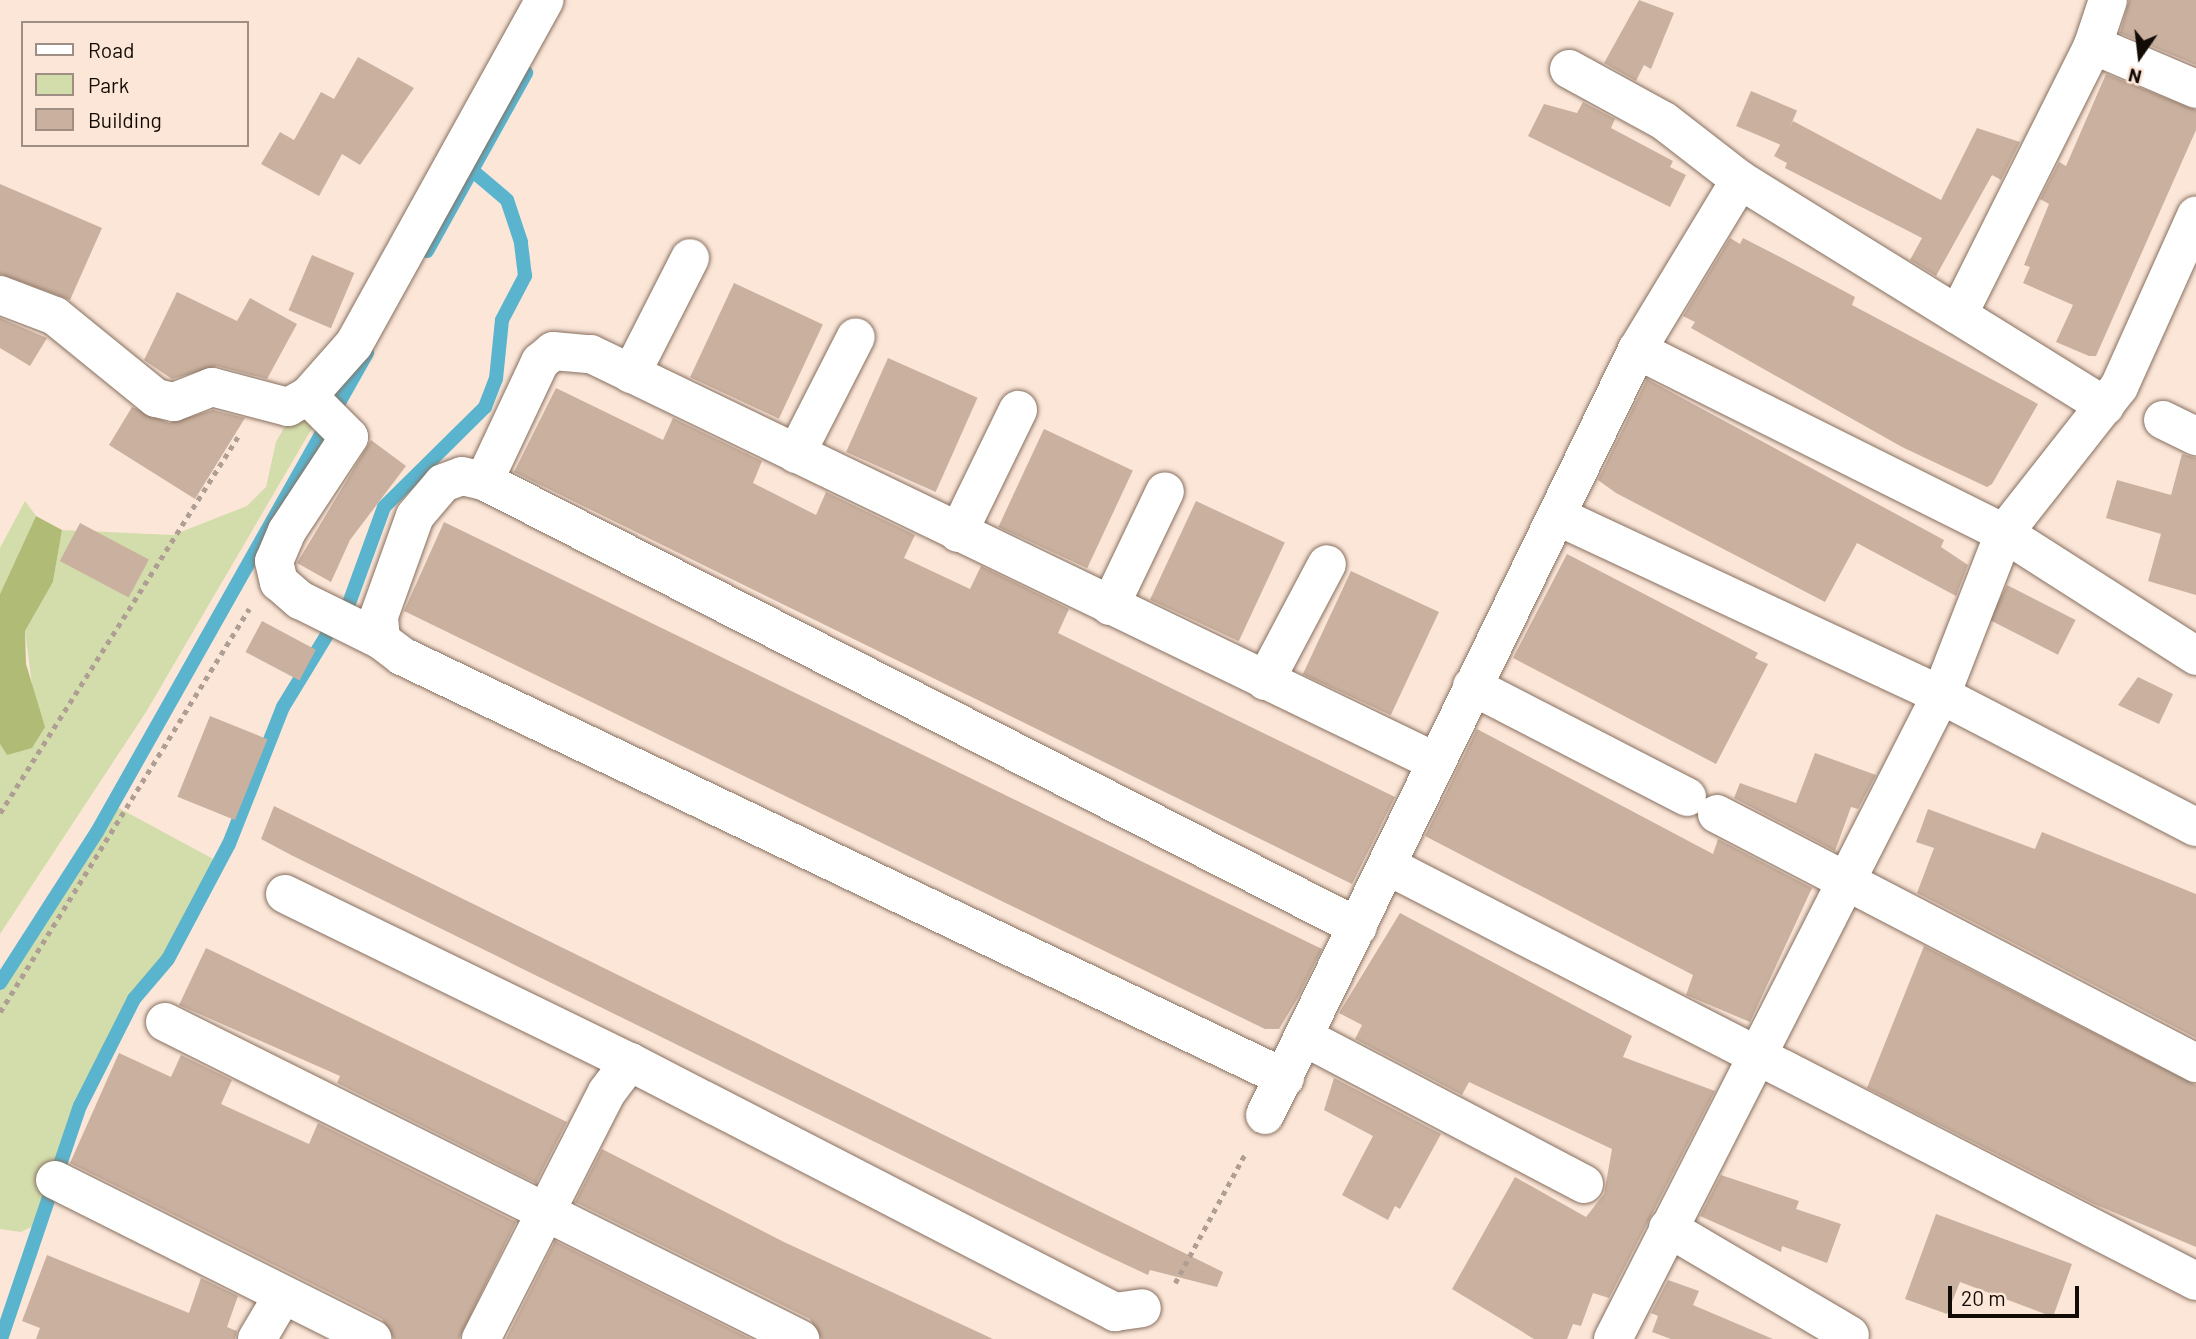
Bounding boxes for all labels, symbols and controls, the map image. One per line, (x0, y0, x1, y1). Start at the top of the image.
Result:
legend (21, 21, 248, 147)
north arrow (2105, 21, 2175, 91)
text: Road (88, 37, 134, 62)
text: N (2126, 64, 2144, 90)
text: Park (88, 72, 129, 97)
text: Building (88, 107, 162, 132)
scale bar (1951, 1272, 2082, 1316)
text: 20 m (1961, 1285, 2006, 1310)

